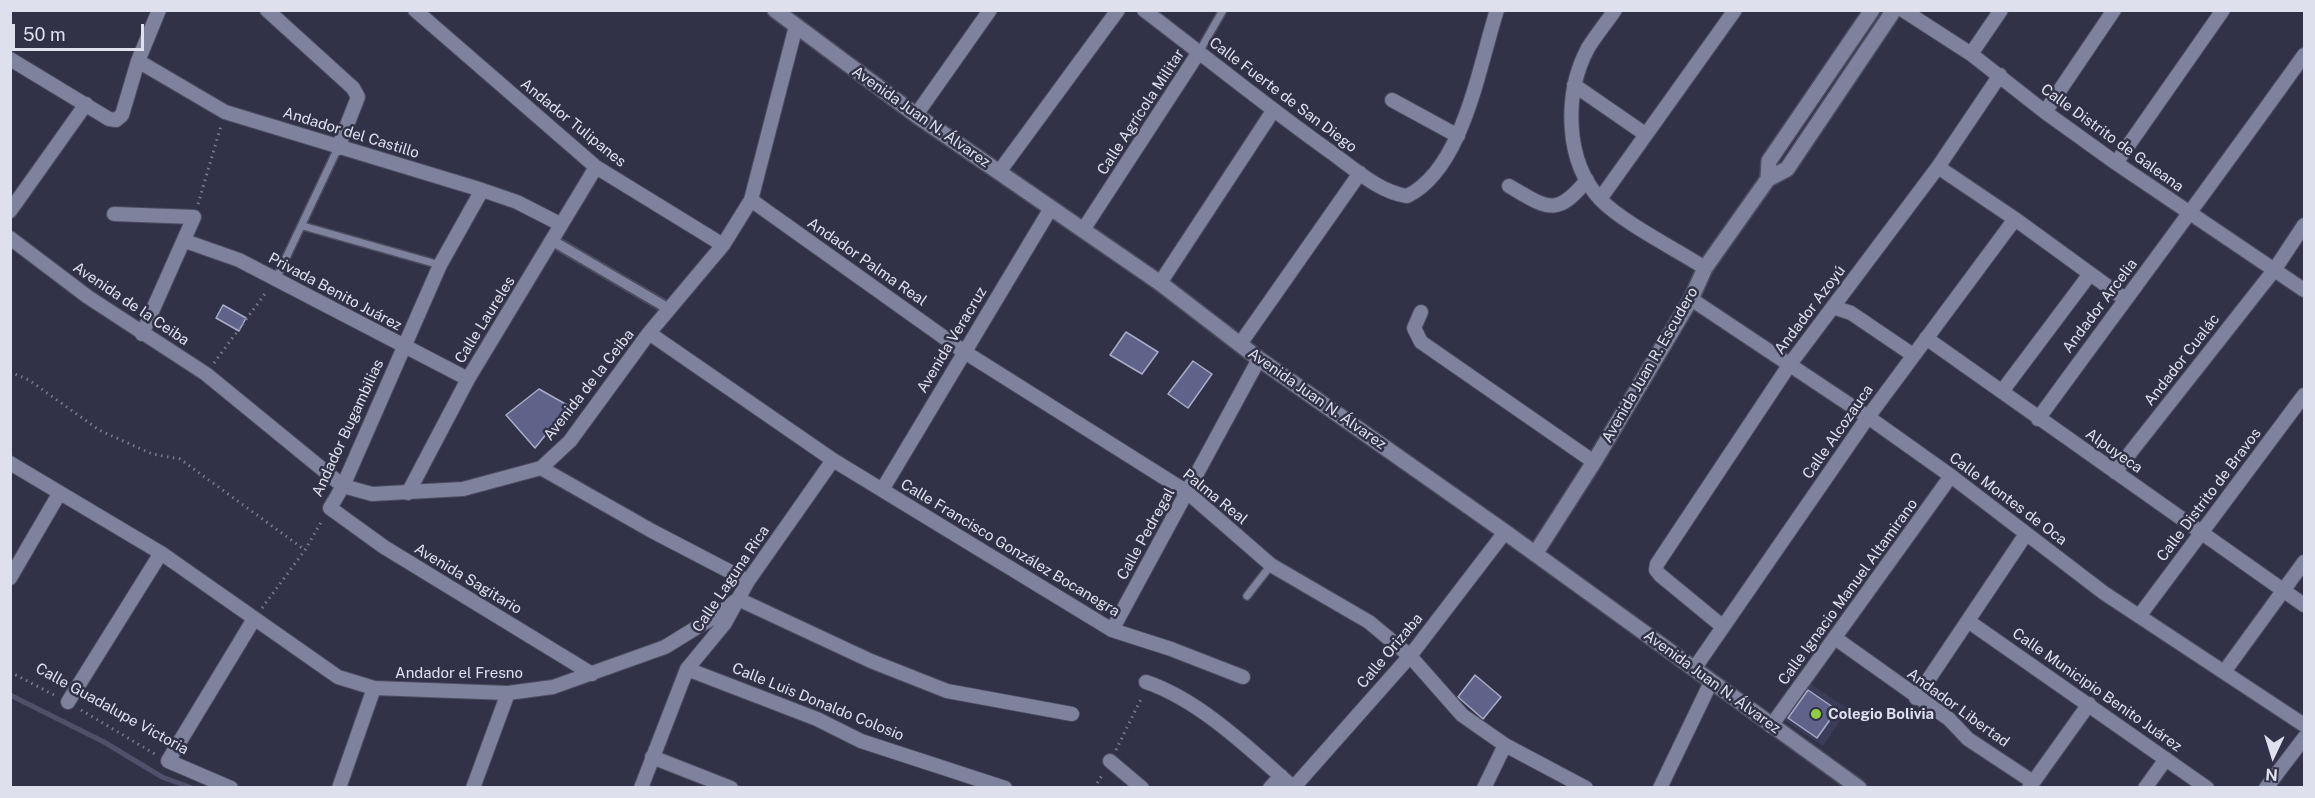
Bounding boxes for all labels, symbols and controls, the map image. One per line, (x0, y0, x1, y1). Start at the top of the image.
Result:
scale bar (15, 12, 147, 50)
text: 50 m (23, 24, 66, 45)
street label: Calle Fuerte de San Diego (1206, 34, 1360, 156)
street label: Calle Agrícola Militar (1094, 46, 1188, 178)
street label: Avenida Juan N. Álvarez (849, 63, 993, 171)
street label: Andador Tulipanes (517, 75, 629, 171)
street label: Calle Distrito de Galeana (2037, 80, 2187, 196)
street label: Andador del Castillo (281, 104, 421, 162)
street label: Andador Palma Real (804, 214, 930, 310)
street label: Privada Benito Juárez (265, 249, 405, 335)
street label: Andador Arcelia (2059, 255, 2141, 357)
street label: Avenida de la Ceiba (70, 258, 192, 350)
street label: Andador Azoyú (1771, 262, 1849, 358)
street label: Calle Laureles (451, 273, 519, 367)
street label: Avenida Veracruz (913, 284, 991, 396)
street label: Avenida Juan R. Escudero (1598, 284, 1702, 446)
street label: Andador Cualác (2141, 310, 2223, 410)
street label: Avenida de la Ceiba (540, 326, 638, 444)
street label: Avenida Juan N. Álvarez (1245, 345, 1389, 453)
street label: Andador Bugambilias (308, 357, 388, 499)
street label: Calle Alcozauca (1799, 381, 1877, 483)
street label: Alpuyeca (2082, 425, 2146, 477)
street label: Calle Distrito de Bravos (2153, 425, 2265, 565)
street label: Calle Montes de Oca (1946, 449, 2070, 549)
street label: Palma Real (1179, 465, 1251, 529)
street label: Calle Francisco González Bocanegra (897, 475, 1123, 621)
street label: Calle Pedregal (1113, 485, 1179, 583)
street label: Calle Ignacio Manuel Altamirano (1774, 495, 1922, 689)
street label: Calle Laguna Rica (689, 522, 773, 636)
street label: Avenida Sagitario (411, 540, 525, 618)
street label: Calle Orizaba (1353, 610, 1427, 692)
street label: Calle Municipio Benito Juárez (2009, 624, 2185, 756)
street label: Avenida Juan N. Álvarez (1640, 626, 1784, 738)
street label: Calle Guadalupe Victoria (32, 659, 192, 759)
street label: Calle Luis Donaldo Colosio (729, 659, 907, 745)
street label: Andador el Fresno (395, 664, 523, 682)
street label: Andador Libertad (1903, 665, 2013, 751)
place label: Colegio Bolivia (1828, 705, 1934, 723)
marker: Colegio Bolivia (1809, 707, 1823, 721)
north arrow (2243, 726, 2303, 786)
text: N (2265, 765, 2279, 784)

